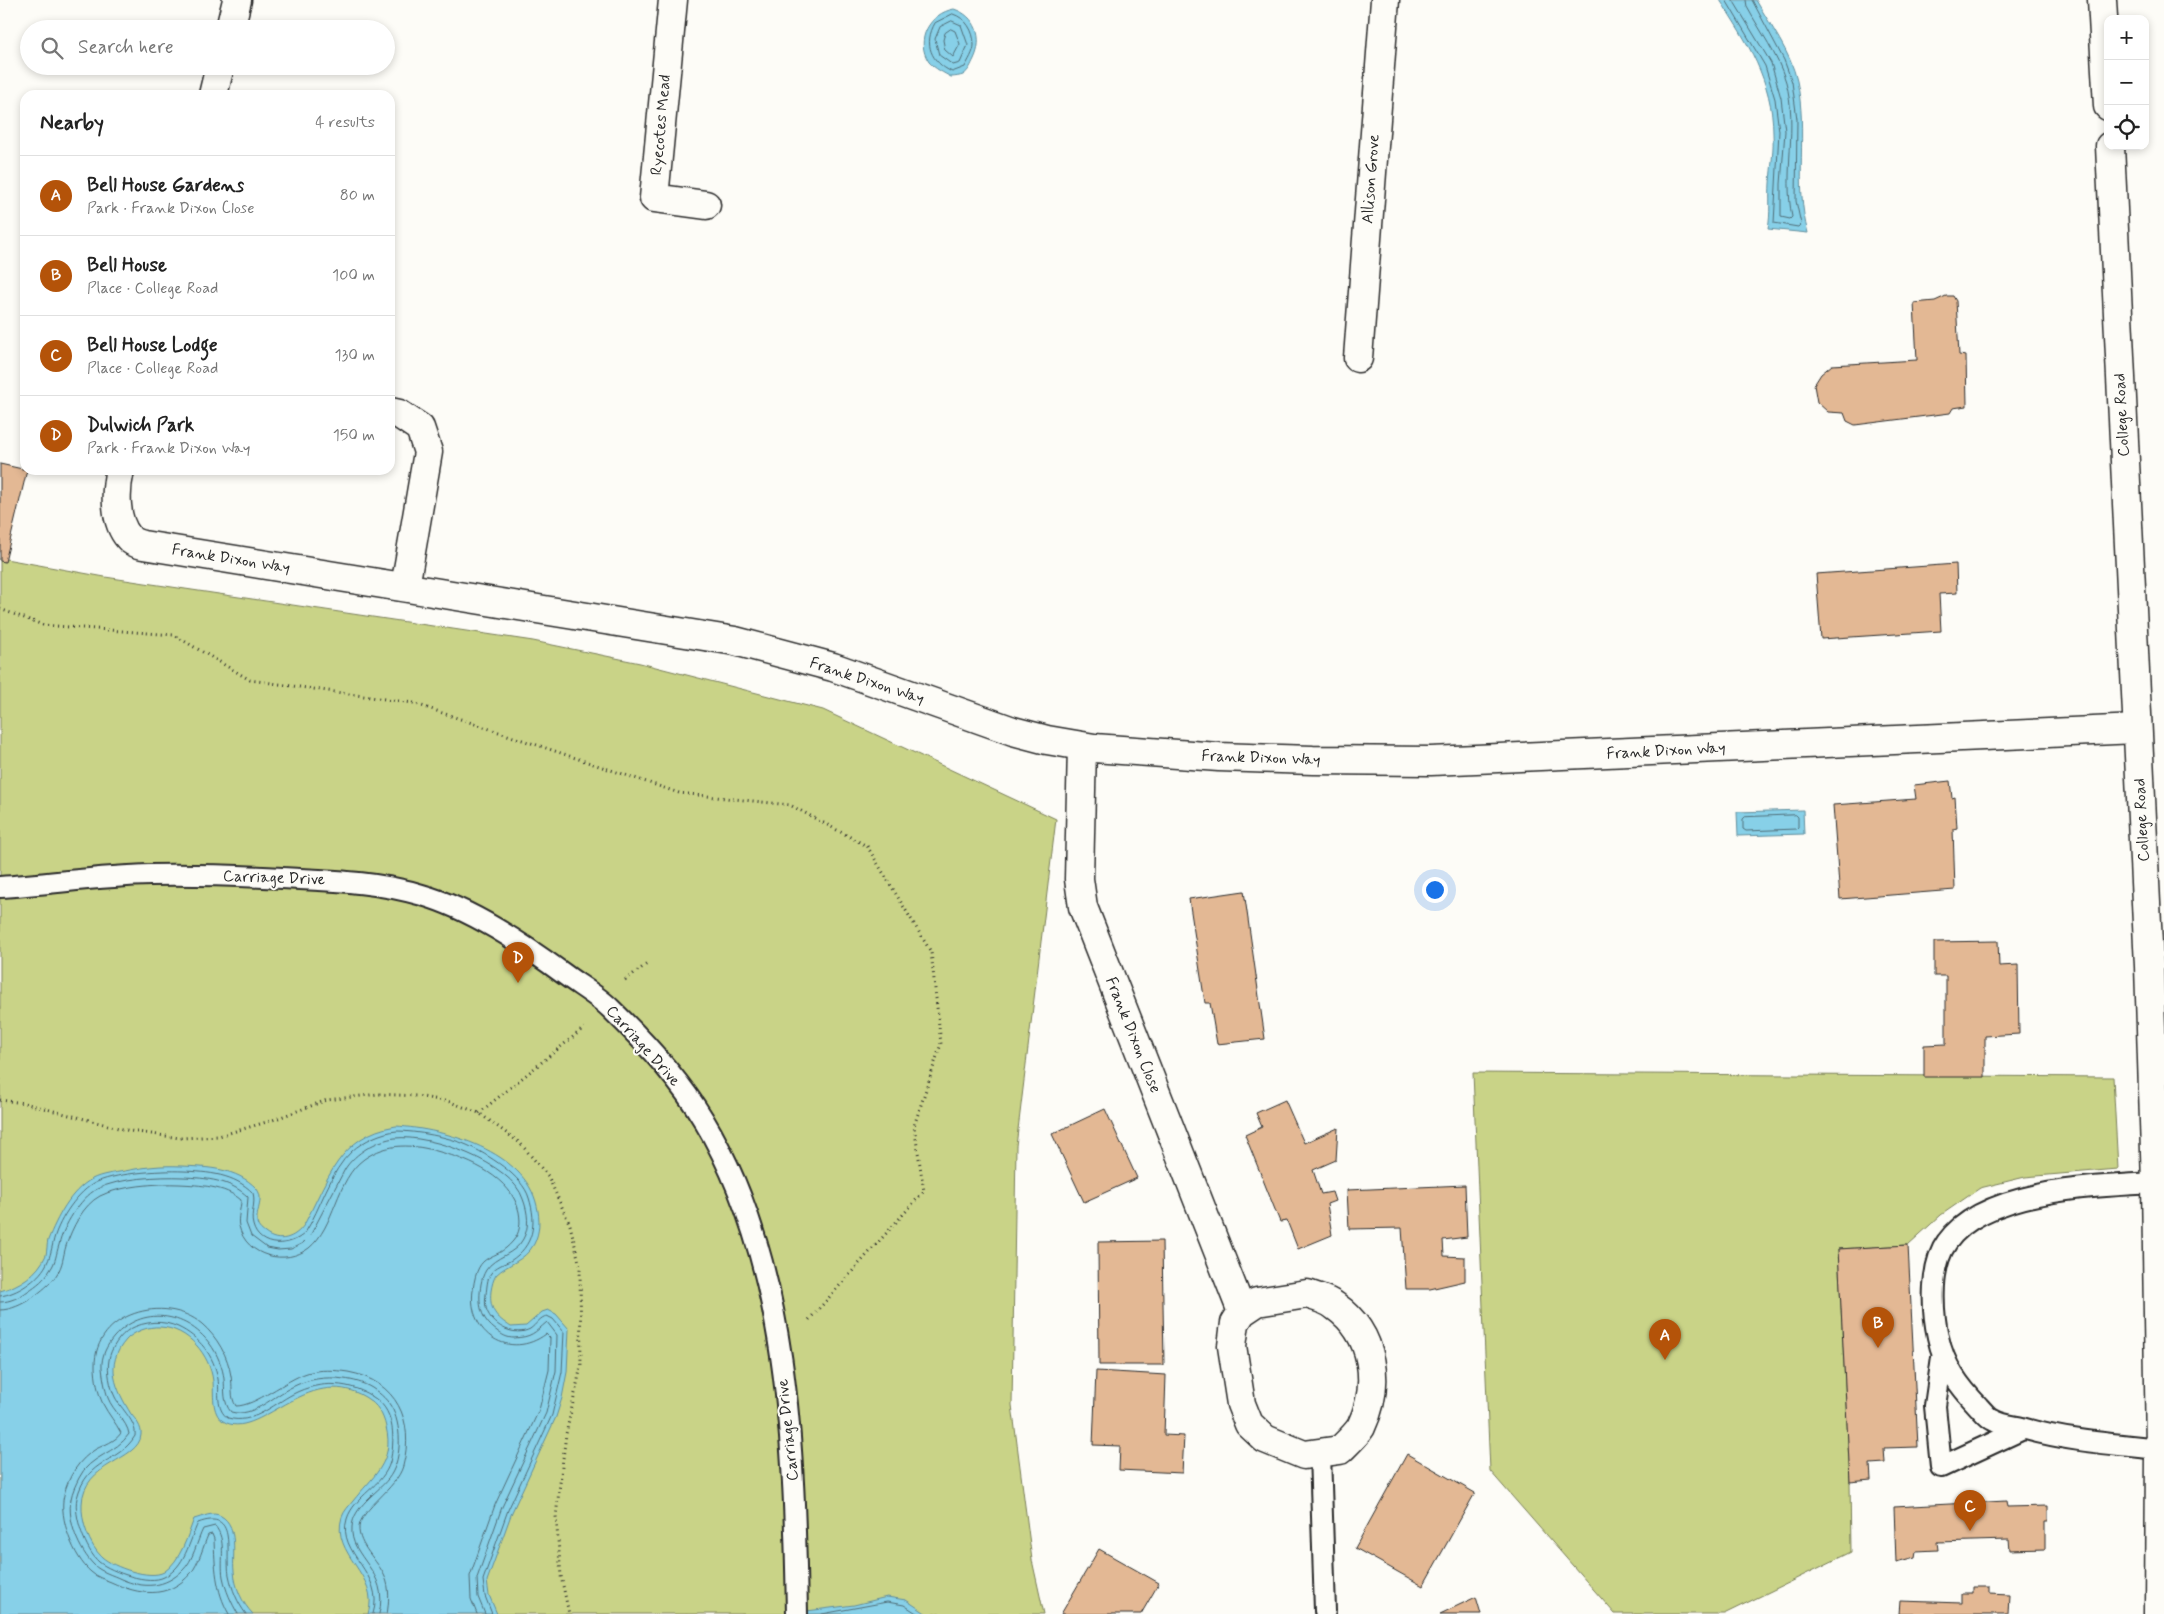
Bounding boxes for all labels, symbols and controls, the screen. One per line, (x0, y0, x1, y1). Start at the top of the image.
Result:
map controls (2104, 15, 2149, 150)
button: + (2104, 15, 2149, 60)
search box (20, 20, 395, 75)
icon: search (38, 34, 66, 62)
text: Search here (78, 35, 174, 60)
button: − (2104, 60, 2149, 105)
street label: Ryecotes Mead (646, 74, 676, 176)
button: locate (2104, 105, 2149, 150)
text: Nearby (40, 109, 104, 137)
text: 4 results (315, 112, 375, 133)
street label: Allison Grove (1357, 133, 1385, 224)
text: Bell House Gardens (87, 173, 244, 198)
text: A (51, 185, 61, 206)
text: 80 m (340, 185, 375, 206)
text: Park · Frank Dixon Close (87, 198, 254, 219)
text: Bell House (87, 253, 167, 278)
text: B (51, 265, 61, 286)
text: 100 m (332, 265, 375, 286)
text: Place · College Road (87, 278, 218, 299)
text: Bell House Lodge (87, 333, 218, 358)
text: C (50, 345, 62, 366)
text: 130 m (334, 345, 375, 366)
text: Place · College Road (87, 358, 218, 379)
street label: College Road (2109, 373, 2135, 457)
text: Dulwich Park (87, 413, 194, 438)
text: D (50, 425, 62, 446)
text: 150 m (333, 425, 375, 446)
text: Park · Frank Dixon Way (87, 438, 250, 459)
street label: Frank Dixon Way (170, 539, 292, 579)
street label: Frank Dixon Way (807, 653, 927, 709)
street label: Frank Dixon Way (1606, 737, 1726, 765)
street label: Frank Dixon Way (1201, 745, 1321, 771)
street label: College Road (2129, 778, 2155, 862)
street label: Carriage Drive (222, 866, 326, 890)
your location (1422, 877, 1448, 903)
pin: D (502, 942, 534, 983)
street label: Frank Dixon Close (1100, 974, 1166, 1096)
street label: Carriage Drive (601, 1001, 685, 1091)
pin: B (1862, 1307, 1894, 1348)
pin: A (1649, 1319, 1681, 1360)
street label: Carriage Drive (772, 1378, 804, 1482)
pin: C (1954, 1490, 1986, 1531)

